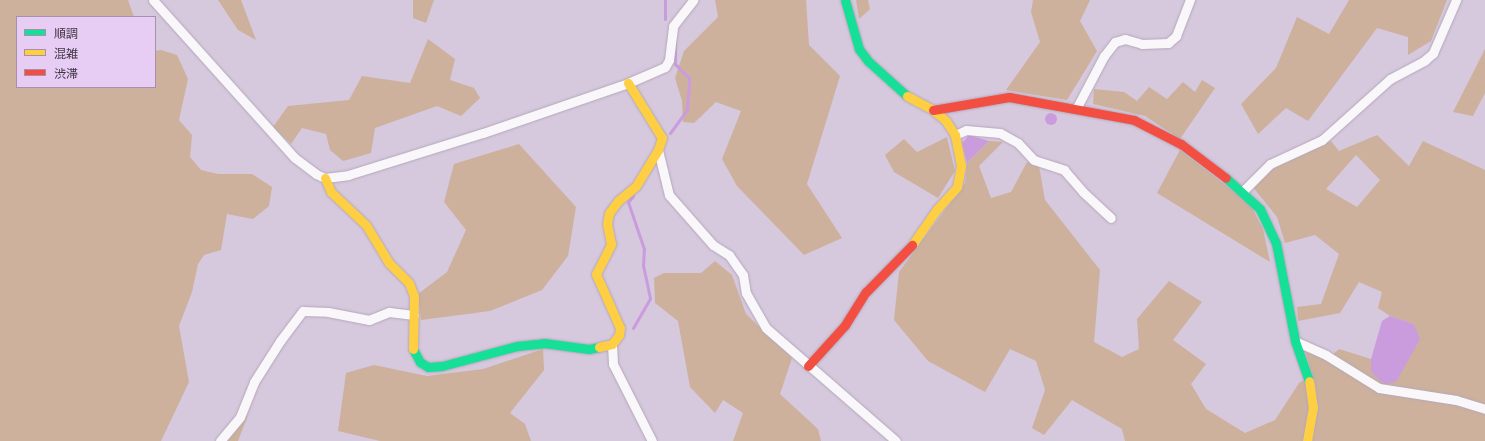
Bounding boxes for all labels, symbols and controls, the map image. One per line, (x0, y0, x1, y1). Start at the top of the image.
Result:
legend (16, 16, 156, 88)
text: 順調 (54, 26, 78, 40)
text: 混雑 (54, 46, 78, 60)
text: 渋滞 (54, 66, 78, 80)

